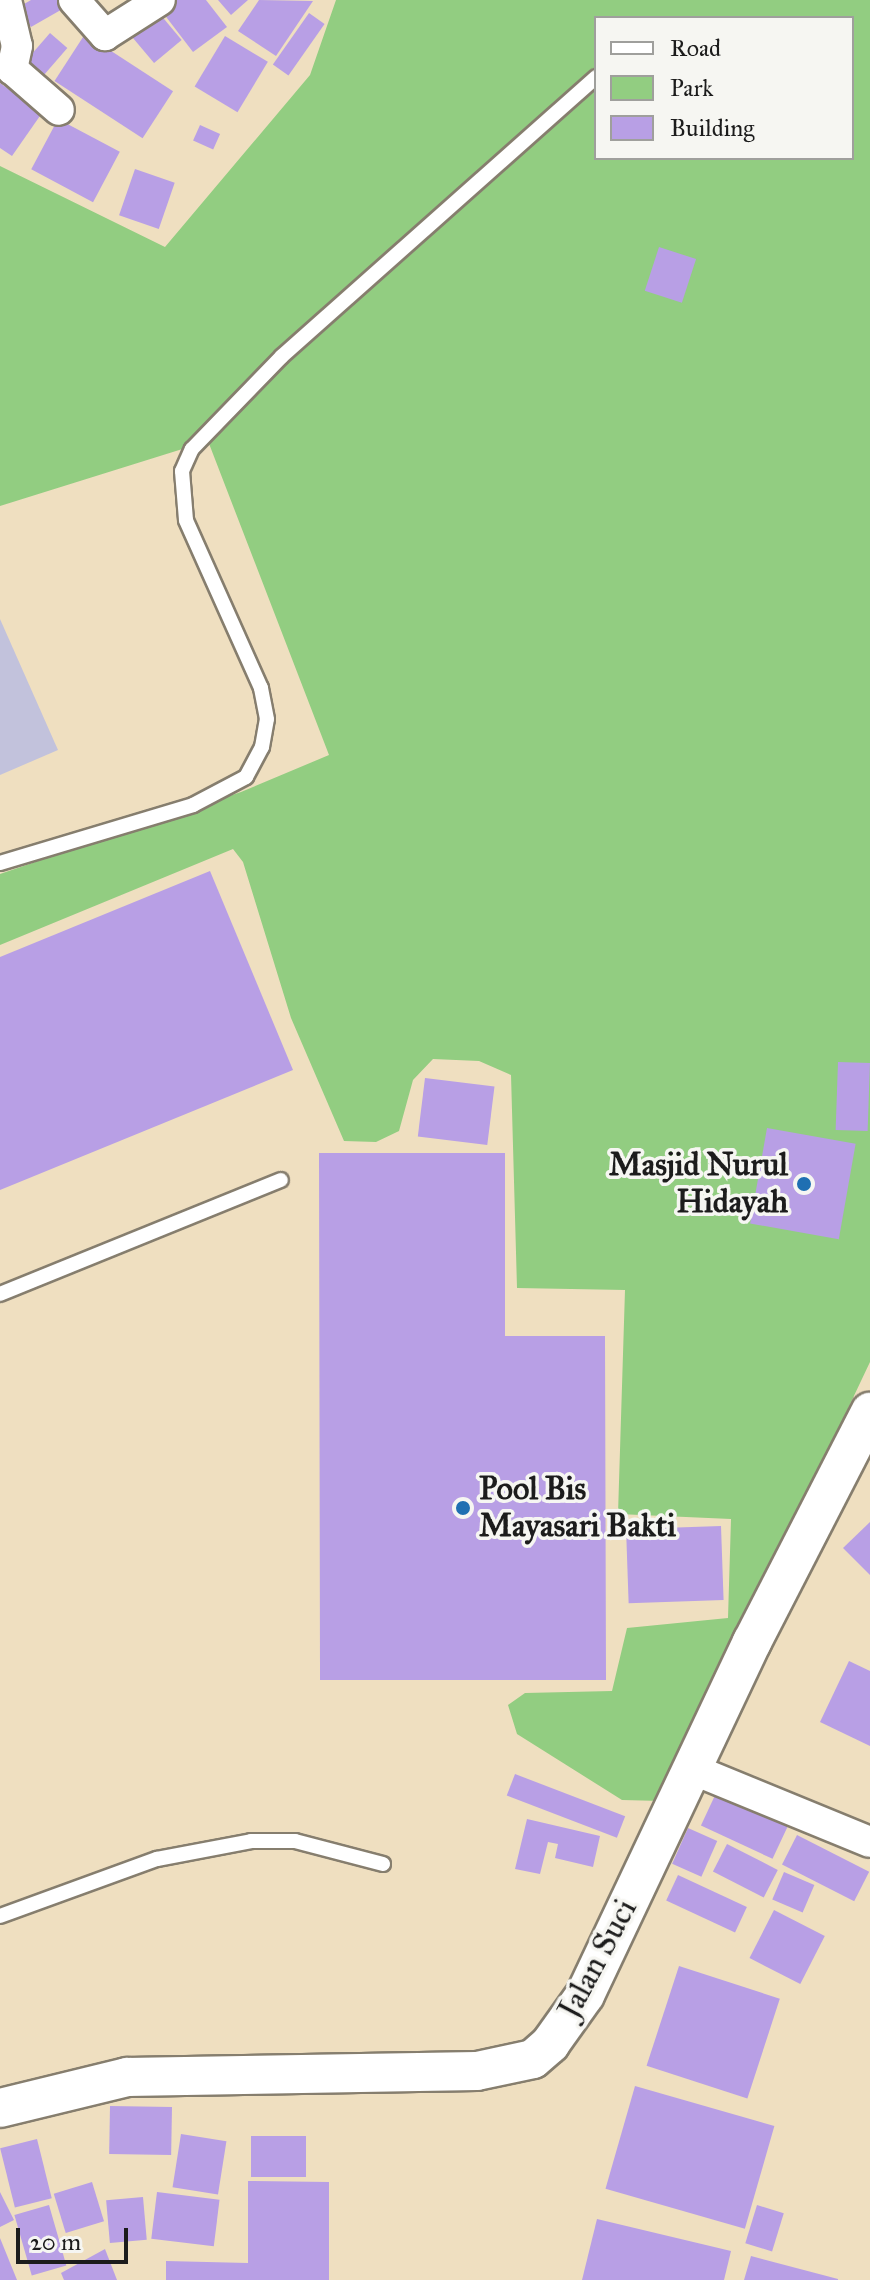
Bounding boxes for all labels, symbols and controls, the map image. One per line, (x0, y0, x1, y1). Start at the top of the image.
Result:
legend (594, 16, 854, 160)
text: Road (670, 33, 721, 63)
text: Park (670, 73, 713, 103)
text: Building (670, 113, 755, 143)
place label: Masjid Nurul Hidayah (609, 1147, 788, 1222)
marker: Masjid Nurul Hidayah (795, 1175, 813, 1193)
place label: Pool Bis Mayasari Bakti (479, 1471, 676, 1546)
marker: Pool Bis Mayasari Bakti (454, 1499, 472, 1517)
street label: Jalan Suci (551, 1893, 645, 2025)
scale bar (20, 2212, 132, 2262)
text: 20 m (30, 2227, 81, 2257)

